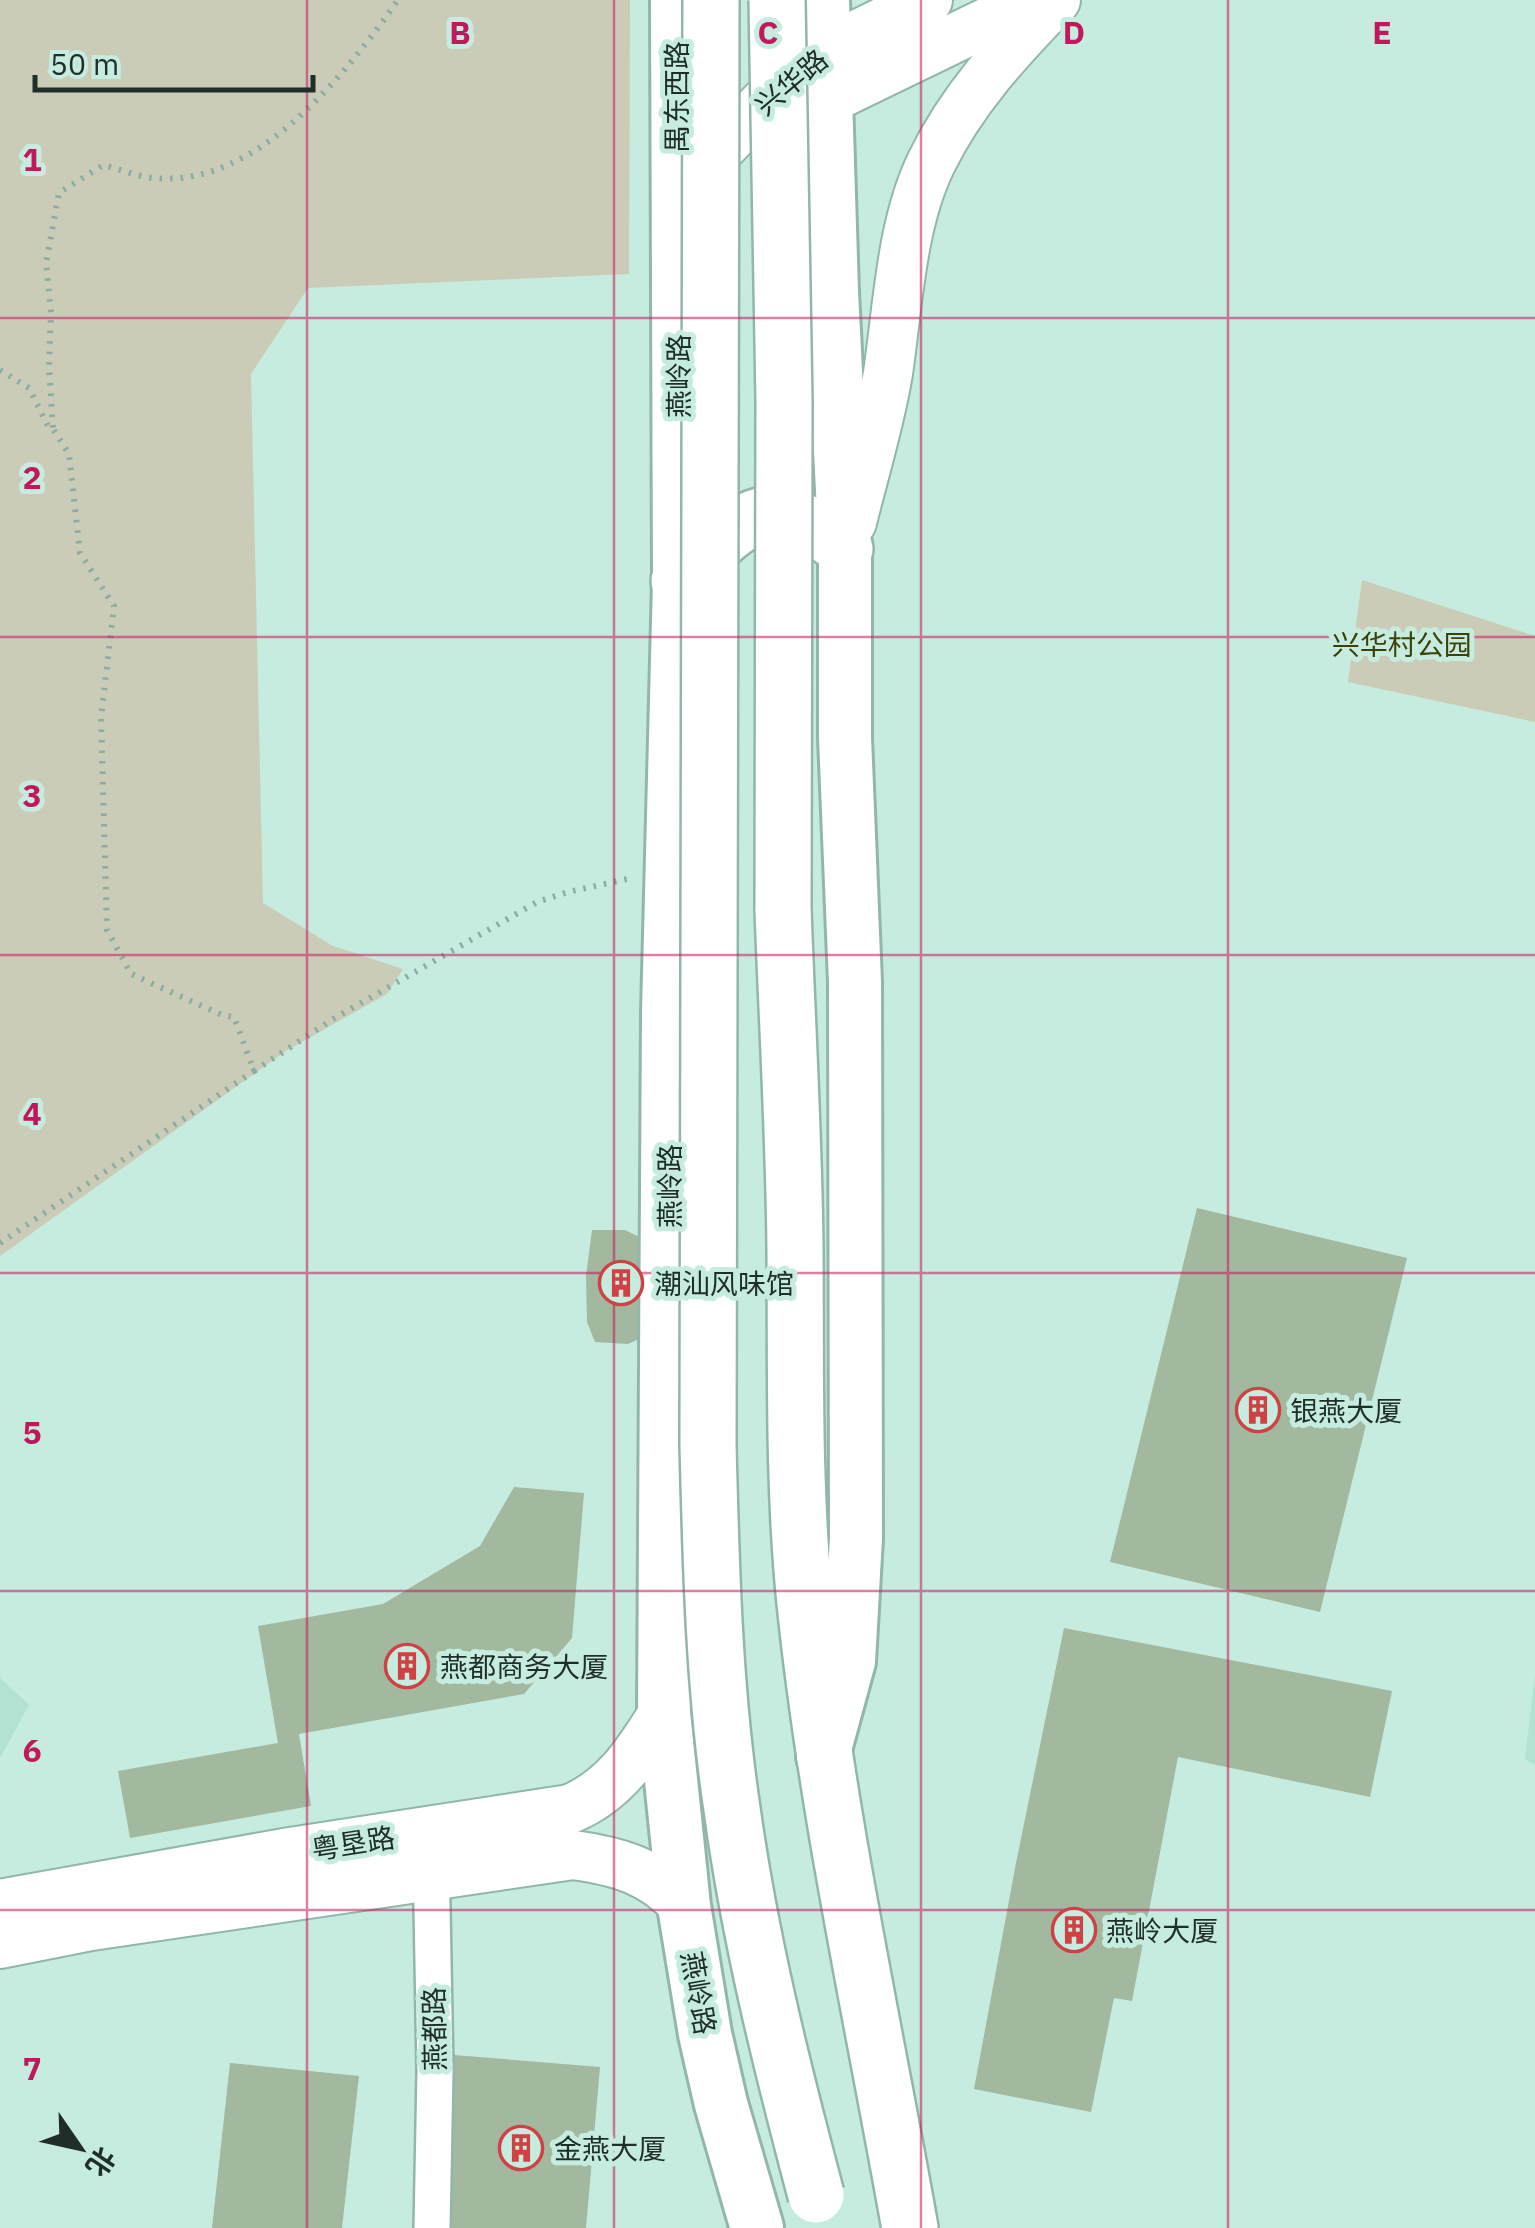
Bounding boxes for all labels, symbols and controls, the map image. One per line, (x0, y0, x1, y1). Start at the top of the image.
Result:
text: B (449, 11, 471, 53)
text: C (758, 11, 778, 53)
text: D (1063, 11, 1085, 53)
text: E (1372, 11, 1392, 53)
scale bar (35, 30, 312, 92)
street label: 禺东西路 (658, 41, 695, 153)
street label: 兴华路 (747, 41, 835, 123)
text: 50 m (50, 44, 119, 83)
text: 1 (22, 138, 42, 180)
street label: 燕岭路 (660, 334, 697, 418)
text: 2 (22, 456, 42, 498)
park label: 兴华村公园 (1332, 626, 1472, 663)
text: 3 (22, 774, 42, 816)
text: 4 (22, 1092, 42, 1134)
street label: 燕岭路 (651, 1144, 688, 1228)
building icon: 潮汕风味馆 (598, 1260, 644, 1306)
place label: 潮汕风味馆 (654, 1265, 794, 1302)
building icon: 银燕大厦 (1235, 1387, 1281, 1433)
place label: 银燕大厦 (1290, 1392, 1402, 1429)
text: 5 (22, 1411, 42, 1453)
building icon: 燕都商务大厦 (384, 1643, 430, 1689)
place label: 燕都商务大厦 (440, 1648, 608, 1685)
text: 6 (22, 1729, 42, 1771)
street label: 粤垦路 (309, 1818, 397, 1868)
building icon: 燕岭大厦 (1051, 1907, 1097, 1953)
place label: 燕岭大厦 (1106, 1912, 1218, 1949)
street label: 燕岭路 (673, 1948, 725, 2038)
street label: 燕都路 (415, 1987, 453, 2071)
text: 7 (22, 2047, 42, 2089)
north arrow (30, 2098, 130, 2198)
building icon: 金燕大厦 (498, 2125, 544, 2171)
place label: 金燕大厦 (554, 2130, 666, 2167)
text: 北 (78, 2140, 124, 2184)

